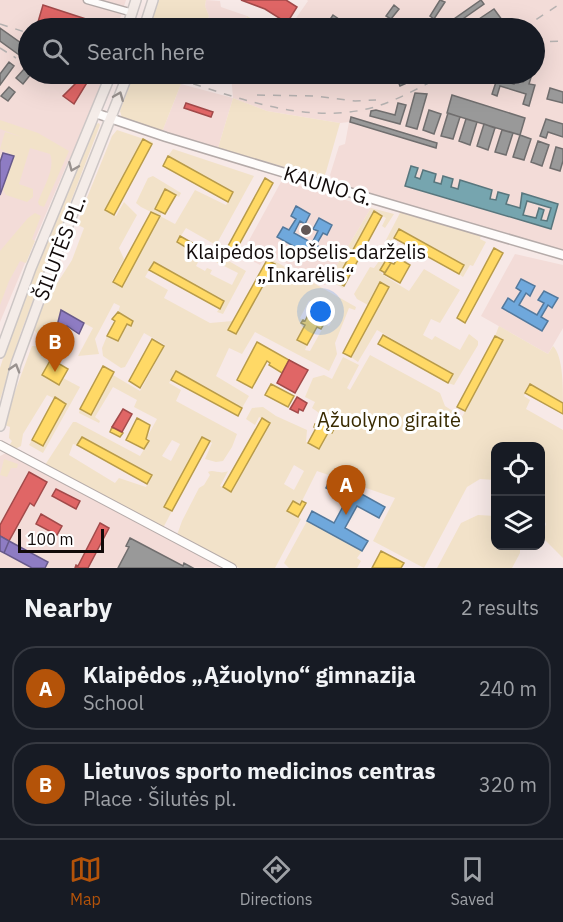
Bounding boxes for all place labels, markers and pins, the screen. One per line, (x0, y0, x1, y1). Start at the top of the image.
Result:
marker: Klaipėdos lopšelis-darželis „Inkarėlis“ (299, 223, 313, 237)
place label: Klaipėdos lopšelis-darželis „Inkarėlis“ (186, 238, 426, 288)
pin: B (36, 322, 74, 372)
pin: A (326, 466, 366, 515)

